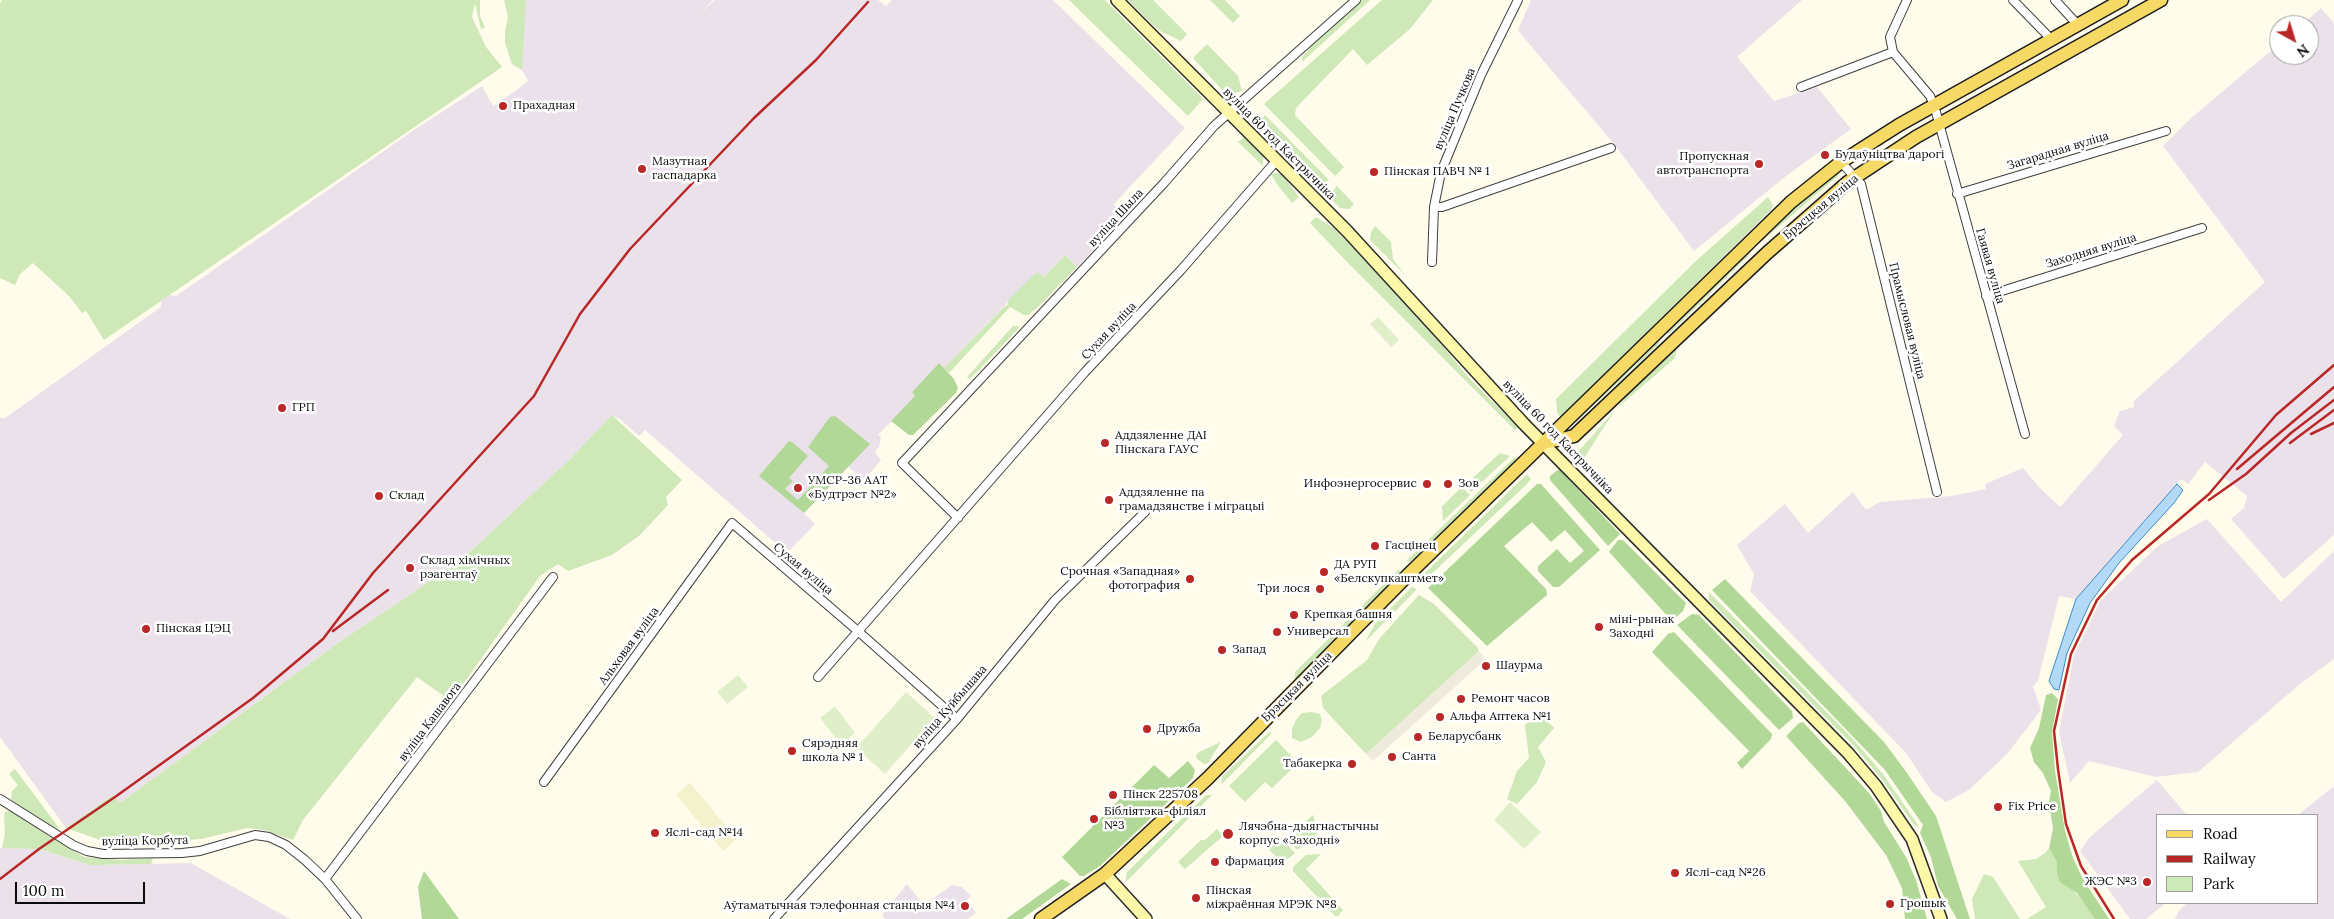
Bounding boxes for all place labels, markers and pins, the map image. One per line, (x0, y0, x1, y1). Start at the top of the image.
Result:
place label: Прахадная (513, 99, 575, 113)
marker: Прахадная (497, 100, 509, 112)
place label: Будаўніцтва дарогі (1835, 148, 1944, 162)
marker: Будаўніцтва дарогі (1819, 149, 1831, 161)
place label: Пропускная автотранспорта (1657, 150, 1749, 178)
place label: Мазутная гаспадарка (652, 155, 716, 183)
marker: Пропускная автотранспорта (1753, 158, 1765, 170)
marker: Мазутная гаспадарка (636, 163, 648, 175)
place label: Пінская ПАВЧ № 1 (1384, 165, 1490, 179)
marker: Пінская ПАВЧ № 1 (1368, 166, 1380, 178)
place label: ГРП (292, 401, 315, 415)
marker: ГРП (276, 402, 288, 414)
place label: Аддзяленне ДАІ Пінскага ГАУС (1115, 429, 1207, 457)
marker: Аддзяленне ДАІ Пінскага ГАУС (1099, 437, 1111, 449)
place label: УМСР-36 ААТ «Будтрэст №2» (808, 474, 897, 502)
place label: Инфоэнергосервис (1304, 477, 1417, 491)
place label: Зов (1458, 477, 1479, 491)
marker: Инфоэнергосервис (1421, 478, 1433, 490)
marker: Зов (1442, 478, 1454, 490)
marker: УМСР-36 ААТ «Будтрэст №2» (792, 482, 804, 494)
place label: Аддзяленне па грамадзянстве і міграцыі (1119, 486, 1264, 514)
place label: Склад (389, 489, 424, 503)
marker: Склад (373, 490, 385, 502)
marker: Аддзяленне па грамадзянстве і міграцыі (1103, 494, 1115, 506)
place label: Гасцінец (1385, 539, 1436, 553)
marker: Гасцінец (1369, 540, 1381, 552)
place label: Склад хімічных рэагентаў (420, 554, 510, 582)
place label: ДА РУП «Белскупкаштмет» (1334, 558, 1444, 586)
marker: Склад хімічных рэагентаў (404, 562, 416, 574)
place label: Срочная «Западная» фотография (1060, 565, 1180, 593)
marker: ДА РУП «Белскупкаштмет» (1318, 566, 1330, 578)
marker: Срочная «Западная» фотография (1184, 573, 1196, 585)
place label: Три лося (1257, 582, 1310, 596)
marker: Три лося (1314, 583, 1326, 595)
place label: Крепкая башня (1304, 608, 1392, 622)
marker: Крепкая башня (1288, 609, 1300, 621)
place label: міні-рынак Заходні (1609, 613, 1674, 641)
marker: міні-рынак Заходні (1593, 621, 1605, 633)
place label: Пінская ЦЭЦ (156, 622, 231, 636)
marker: Пінская ЦЭЦ (140, 623, 152, 635)
place label: Универсал (1287, 625, 1349, 639)
marker: Универсал (1271, 626, 1283, 638)
place label: Запад (1232, 643, 1266, 657)
marker: Запад (1216, 644, 1228, 656)
place label: Шаурма (1496, 659, 1543, 673)
marker: Шаурма (1480, 660, 1492, 672)
place label: Ремонт часов (1471, 692, 1550, 706)
marker: Ремонт часов (1455, 693, 1467, 705)
place label: Альфа Аптека №1 (1450, 710, 1551, 724)
marker: Альфа Аптека №1 (1434, 711, 1446, 723)
place label: Дружба (1157, 722, 1201, 736)
marker: Дружба (1141, 723, 1153, 735)
place label: Беларусбанк (1428, 730, 1502, 744)
marker: Беларусбанк (1412, 731, 1424, 743)
place label: Сярэдняя школа № 1 (802, 737, 863, 765)
marker: Сярэдняя школа № 1 (786, 745, 798, 757)
place label: Санта (1402, 750, 1436, 764)
marker: Санта (1386, 751, 1398, 763)
place label: Табакерка (1283, 757, 1342, 771)
marker: Табакерка (1346, 758, 1358, 770)
place label: Пінск 225708 (1123, 788, 1198, 802)
marker: Пінск 225708 (1107, 789, 1119, 801)
place label: Fix Price (2008, 800, 2056, 814)
marker: Fix Price (1992, 801, 2004, 813)
place label: Бібліятэка-філіял №3 (1104, 805, 1206, 833)
marker: Бібліятэка-філіял №3 (1088, 813, 1100, 825)
place label: Лячэбна-дыягнастычны корпус «Заходні» (1239, 820, 1379, 848)
place label: Яслі-сад №14 (665, 826, 743, 840)
marker: Яслі-сад №14 (649, 827, 661, 839)
marker: Лячэбна-дыягнастычны корпус «Заходні» (1221, 827, 1235, 841)
place label: Фармация (1225, 855, 1285, 869)
marker: Фармация (1209, 856, 1221, 868)
place label: Яслі-сад №26 (1685, 866, 1766, 880)
marker: Яслі-сад №26 (1669, 867, 1681, 879)
place label: ЖЭС №3 (2085, 875, 2137, 889)
marker: ЖЭС №3 (2141, 876, 2153, 888)
place label: Пінская міжраённая МРЭК №8 (1206, 884, 1337, 912)
marker: Пінская міжраённая МРЭК №8 (1190, 892, 1202, 904)
place label: Грошык (1900, 897, 1946, 911)
marker: Грошык (1884, 898, 1896, 910)
place label: Аўтаматычная тэлефонная станцыя №4 (724, 899, 955, 913)
marker: Аўтаматычная тэлефонная станцыя №4 (959, 900, 971, 912)

